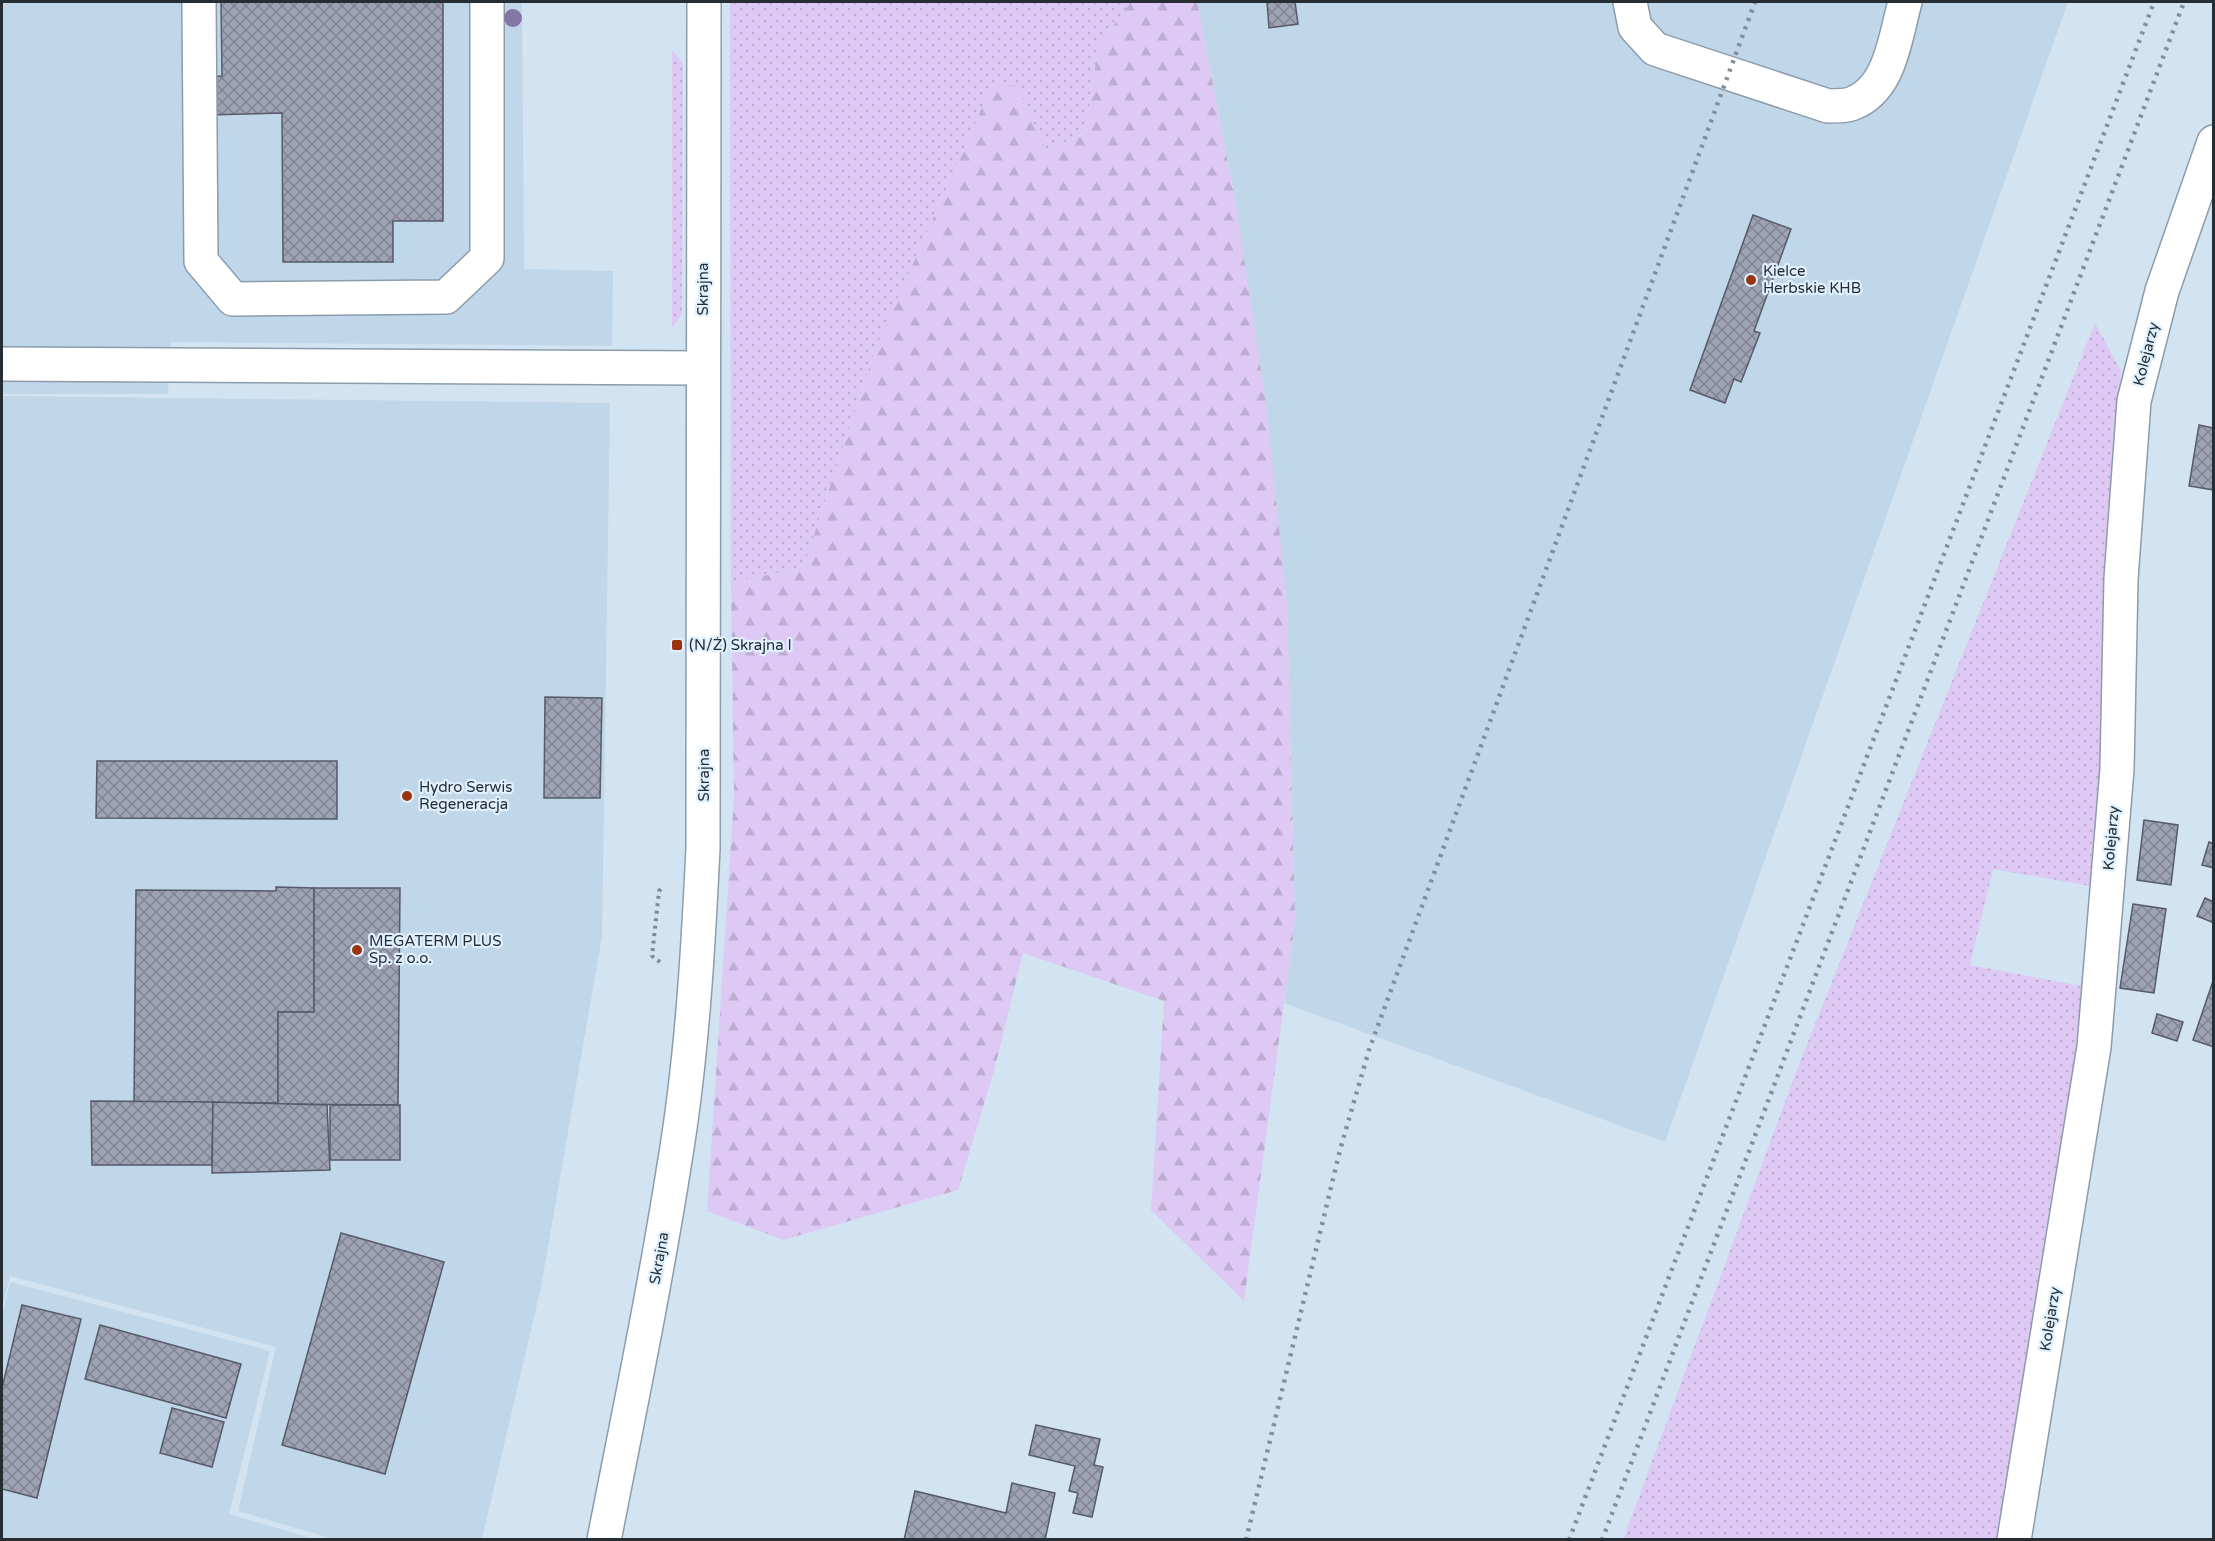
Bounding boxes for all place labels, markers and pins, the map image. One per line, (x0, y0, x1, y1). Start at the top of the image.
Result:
place label: Kielce Herbskie KHB (1763, 262, 1861, 297)
marker: Kielce Herbskie KHB (1744, 273, 1758, 287)
place label: (N/Ż) Skrajna I (689, 636, 792, 654)
marker: (N/Ż) Skrajna I (670, 638, 684, 652)
place label: Hydro Serwis Regeneracja (419, 778, 512, 813)
marker: Hydro Serwis Regeneracja (400, 789, 414, 803)
place label: MEGATERM PLUS Sp. z o.o. (369, 932, 501, 967)
marker: MEGATERM PLUS Sp. z o.o. (350, 943, 364, 957)

